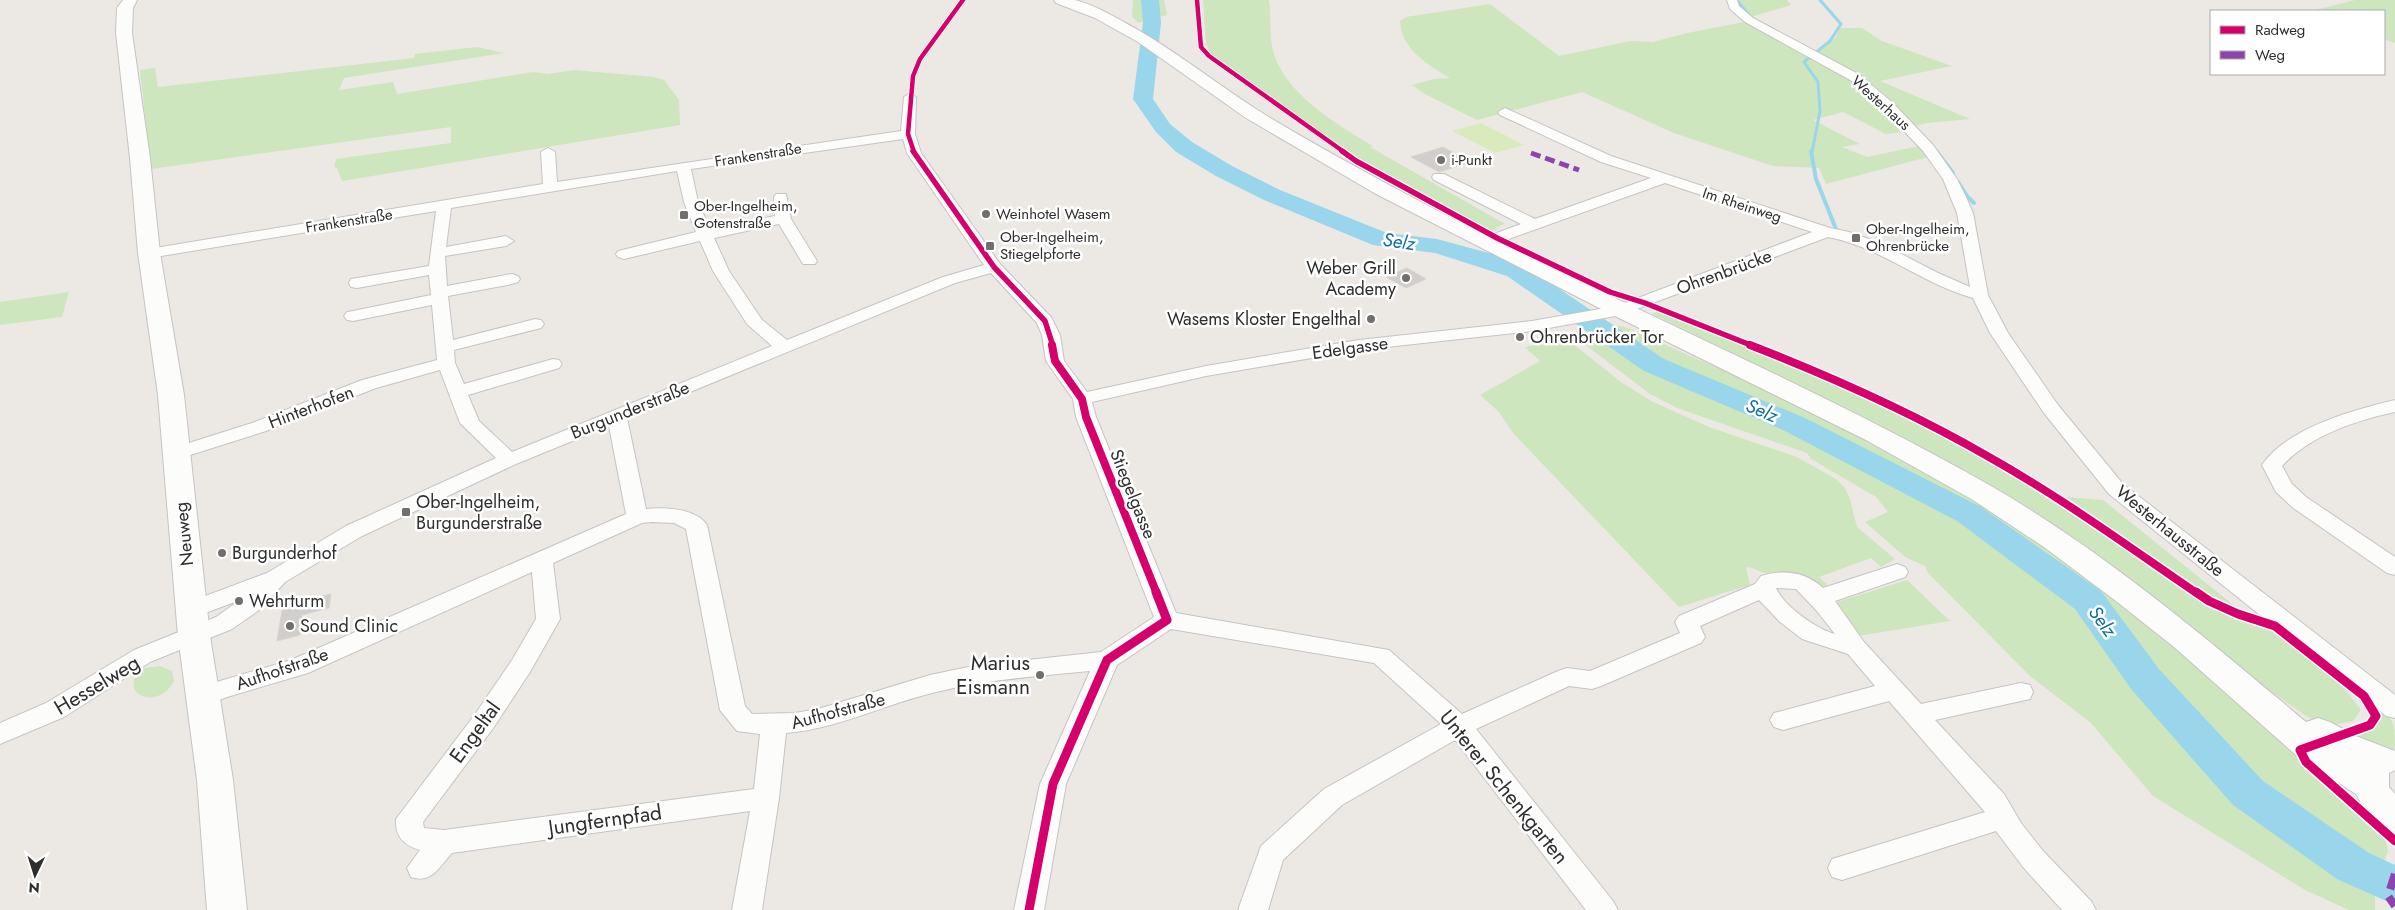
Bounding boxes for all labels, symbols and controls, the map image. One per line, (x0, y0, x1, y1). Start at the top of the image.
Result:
legend (2210, 10, 2385, 75)
text: Radweg (2255, 19, 2305, 41)
text: Weg (2255, 44, 2285, 66)
street label: Westerhaus (1847, 70, 1915, 136)
street label: Frankenstraße (713, 137, 803, 173)
place label: i-Punkt (1451, 149, 1492, 171)
marker: i-Punkt (1435, 154, 1447, 166)
street label: Im Rheinweg (1700, 182, 1784, 228)
place label: Ober-Ingelheim, Gotenstraße (694, 195, 798, 234)
street label: Frankenstraße (304, 203, 394, 239)
place label: Weinhotel Wasem (996, 203, 1111, 225)
marker: Weinhotel Wasem (980, 208, 992, 220)
marker: Ober-Ingelheim, Gotenstraße (678, 209, 690, 221)
place label: Ober-Ingelheim, Ohrenbrücke (1866, 218, 1970, 257)
place label: Ober-Ingelheim, Stiegelpforte (1000, 226, 1104, 265)
water label: Selz (1381, 226, 1418, 258)
marker: Ober-Ingelheim, Ohrenbrücke (1850, 232, 1862, 244)
marker: Ober-Ingelheim, Stiegelpforte (984, 240, 996, 252)
street label: Ohrenbrücke (1673, 243, 1775, 301)
place label: Weber Grill Academy (1306, 255, 1396, 302)
marker: Weber Grill Academy (1400, 272, 1412, 284)
place label: Wasems Kloster Engelthal (1167, 306, 1361, 332)
marker: Wasems Kloster Engelthal (1365, 313, 1377, 325)
place label: Ohrenbrücker Tor (1530, 324, 1665, 350)
street label: Edelgasse (1310, 330, 1390, 366)
marker: Ohrenbrücker Tor (1514, 331, 1526, 343)
street label: Burgunderstraße (567, 374, 693, 446)
street label: Hinterhofen (264, 379, 358, 435)
water label: Selz (1742, 392, 1783, 430)
street label: Stiegelgasse (1103, 445, 1163, 543)
street label: Westerhausstraße (2110, 479, 2230, 583)
place label: Ober-Ingelheim, Burgunderstraße (416, 489, 542, 536)
street label: Neuweg (168, 501, 200, 567)
marker: Ober-Ingelheim, Burgunderstraße (400, 506, 412, 518)
place label: Burgunderhof (232, 540, 338, 566)
marker: Burgunderhof (216, 547, 228, 559)
place label: Wehrturm (249, 588, 324, 614)
marker: Wehrturm (233, 595, 245, 607)
water label: Selz (2082, 600, 2124, 644)
place label: Sound Clinic (300, 613, 398, 639)
marker: Sound Clinic (284, 620, 296, 632)
street label: Aufhofstraße (232, 641, 332, 697)
street label: Hesselweg (48, 648, 146, 722)
place label: Marius Eismann (956, 648, 1030, 702)
marker: Marius Eismann (1034, 669, 1046, 681)
street label: Aufhofstraße (788, 686, 888, 736)
street label: Engeltal (442, 695, 508, 769)
street label: Unterer Schenkgarten (1432, 703, 1576, 871)
street label: Jungfernpfad (543, 797, 664, 843)
north arrow (10, 850, 60, 900)
text: N (28, 878, 40, 898)

